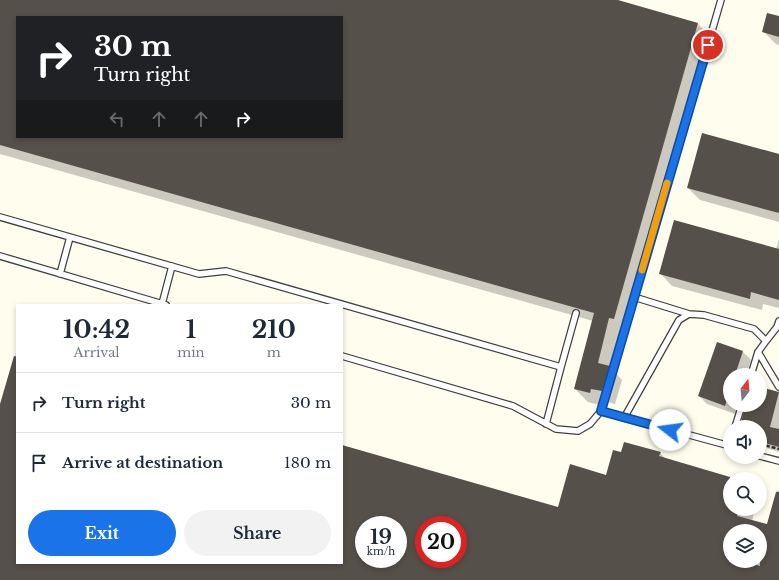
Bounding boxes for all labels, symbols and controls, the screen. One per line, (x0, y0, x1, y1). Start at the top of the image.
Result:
pin (691, 28, 725, 62)
text: 30 m (94, 29, 171, 64)
icon: right (28, 32, 80, 84)
icon: arrive (697, 34, 719, 56)
text: Turn right (94, 64, 190, 86)
icon: left (106, 108, 128, 130)
icon: ahead (148, 108, 170, 130)
icon: ahead (190, 108, 212, 130)
icon: right (232, 108, 254, 130)
text: 10:42 (63, 315, 130, 344)
text: 1 (186, 315, 196, 344)
text: 210 (252, 315, 296, 344)
text: Arrival (74, 344, 120, 361)
text: min (177, 344, 205, 361)
text: m (267, 344, 281, 361)
north arrow (723, 368, 767, 412)
map controls (723, 368, 767, 568)
icon: right (28, 392, 50, 414)
text: Turn right (62, 393, 145, 412)
text: 30 m (291, 393, 331, 412)
position arrow (649, 409, 691, 451)
button: sound (723, 420, 767, 464)
icon: arrive (28, 452, 50, 474)
text: Arrive at destination (62, 453, 223, 472)
text: 180 m (284, 453, 331, 472)
button: search (723, 472, 767, 516)
button: Exit (28, 510, 176, 556)
button: Share (184, 510, 331, 556)
speed limit sign: 20 (415, 516, 467, 568)
button: layers (723, 524, 767, 568)
text: 19 (370, 525, 392, 549)
text: km/h (367, 545, 395, 558)

